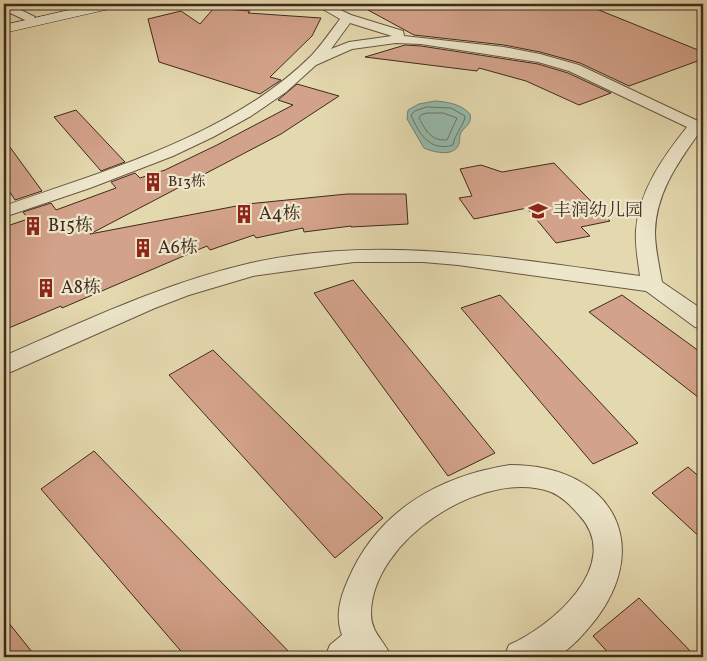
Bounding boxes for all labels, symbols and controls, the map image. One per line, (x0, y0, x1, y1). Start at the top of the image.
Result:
building icon: B13栋 (142, 171, 164, 193)
place label: B13栋 (168, 172, 206, 193)
place label: 丰润幼儿园 (553, 199, 643, 224)
school or university icon: 丰润幼儿园 (527, 200, 549, 222)
place label: A4栋 (259, 202, 300, 227)
building icon: A4栋 (233, 203, 255, 225)
place label: B15栋 (48, 214, 93, 239)
building icon: B15栋 (22, 215, 44, 237)
place label: A6栋 (158, 236, 198, 261)
building icon: A6栋 (132, 237, 154, 259)
place label: A8栋 (61, 276, 101, 301)
building icon: A8栋 (35, 277, 57, 299)

